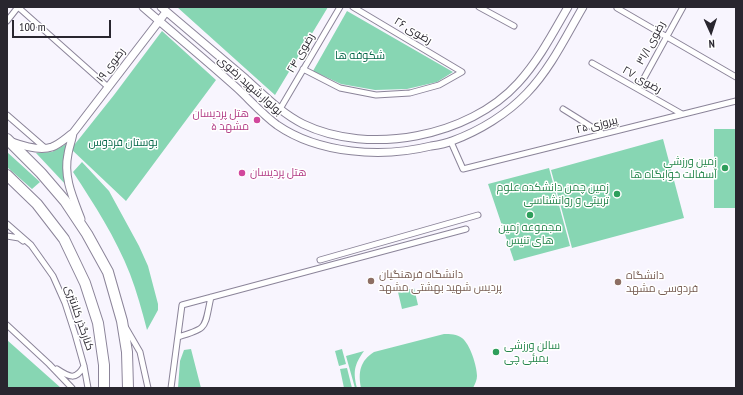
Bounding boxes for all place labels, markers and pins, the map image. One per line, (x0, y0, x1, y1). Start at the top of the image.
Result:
place label: هتل پردیسان ۵ مشهد (192, 107, 249, 133)
marker: هتل پردیسان ۵ مشهد (252, 115, 262, 125)
place label: زمین ورزشی آسفالت خوابگاه ها (630, 155, 717, 181)
marker: زمین ورزشی آسفالت خوابگاه ها (720, 163, 730, 173)
place label: هتل پردیسان (250, 166, 307, 180)
marker: هتل پردیسان (237, 168, 247, 178)
place label: زمین چمن دانشکده علوم تربیتی و روانشناسی (497, 181, 609, 207)
marker: زمین چمن دانشکده علوم تربیتی و روانشناسی (612, 189, 622, 199)
marker: مجموعه زمین های تنیس (525, 210, 535, 220)
place label: مجموعه زمین های تنیس (498, 221, 562, 247)
place label: دانشگاه فرهنگیان پردیس شهید بهشتی مشهد (379, 268, 502, 294)
place label: دانشگاه فردوسی مشهد (626, 269, 698, 295)
marker: دانشگاه فرهنگیان پردیس شهید بهشتی مشهد (366, 276, 376, 286)
marker: دانشگاه فردوسی مشهد (613, 277, 623, 287)
place label: سالن ورزشی بمبئی چی (504, 339, 560, 365)
marker: سالن ورزشی بمبئی چی (491, 347, 501, 357)

